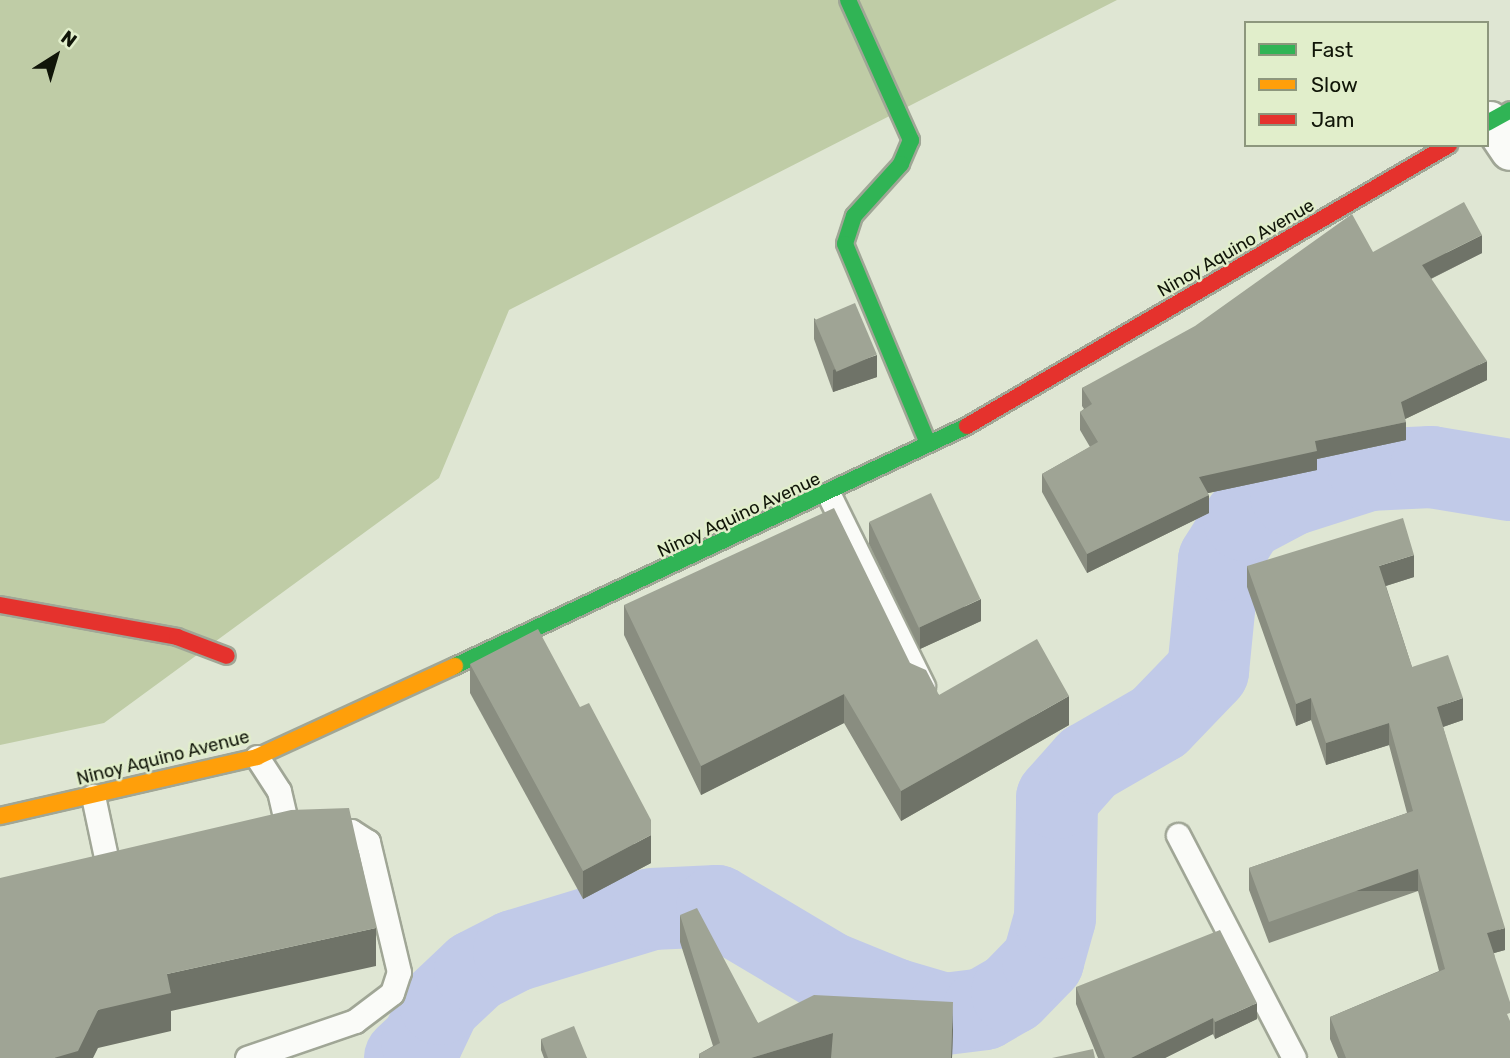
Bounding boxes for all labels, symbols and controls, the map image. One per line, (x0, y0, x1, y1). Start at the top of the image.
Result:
north arrow (21, 21, 91, 91)
legend (1244, 21, 1489, 147)
text: N (57, 26, 81, 52)
text: Fast (1311, 37, 1353, 62)
text: Slow (1311, 72, 1358, 97)
text: Jam (1311, 107, 1355, 132)
street label: Ninoy Aquino Avenue (1153, 194, 1319, 302)
street label: Ninoy Aquino Avenue (653, 467, 825, 563)
street label: Ninoy Aquino Avenue (74, 726, 252, 790)

